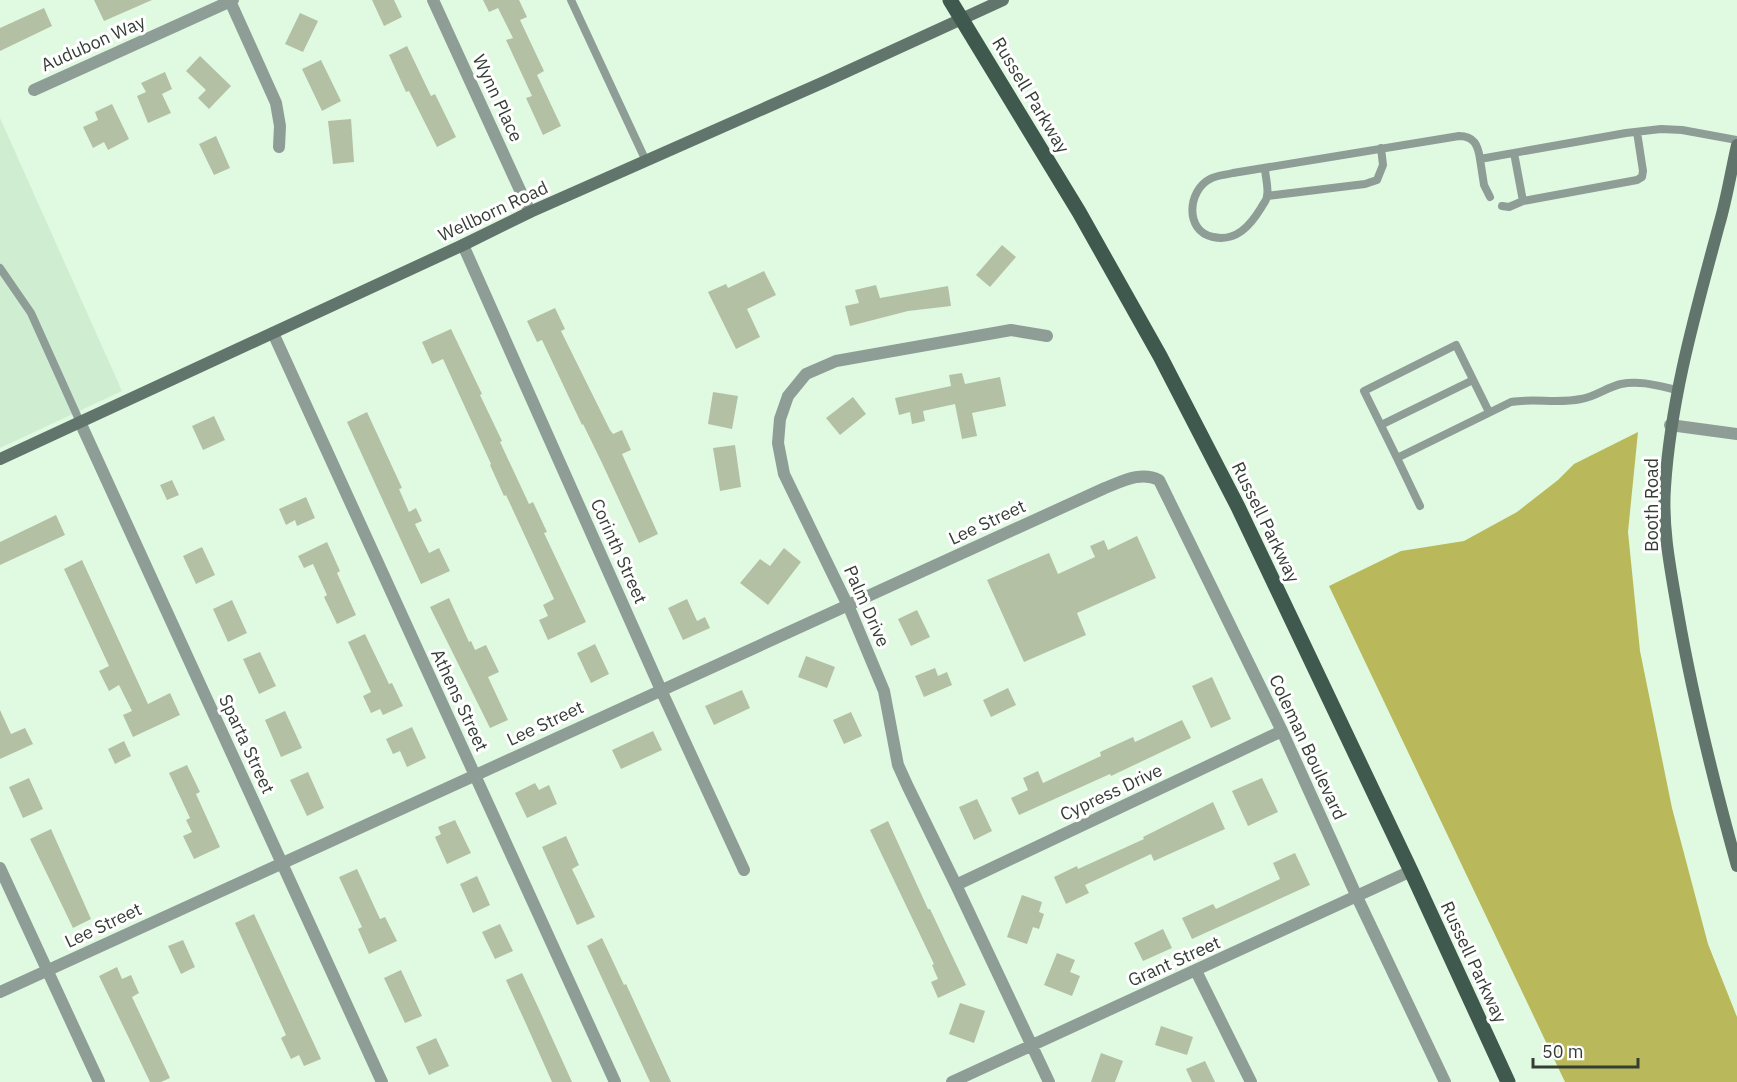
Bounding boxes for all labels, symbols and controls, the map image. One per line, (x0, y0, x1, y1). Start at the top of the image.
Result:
street label: Audubon Way (37, 10, 149, 76)
street label: Russell Parkway (987, 33, 1075, 157)
street label: Wynn Place (468, 51, 528, 146)
street label: Wellborn Road (435, 176, 551, 246)
street label: Russell Parkway (1227, 458, 1305, 586)
street label: Booth Road (1640, 458, 1663, 552)
street label: Lee Street (945, 494, 1029, 550)
street label: Corinth Street (586, 495, 652, 607)
street label: Palm Drive (839, 562, 895, 651)
street label: Athens Street (426, 645, 494, 755)
street label: Coleman Boulevard (1264, 671, 1352, 823)
street label: Sparta Street (214, 691, 280, 797)
street label: Lee Street (503, 695, 587, 751)
street label: Cypress Drive (1056, 758, 1166, 826)
street label: Lee Street (61, 897, 145, 953)
street label: Russell Parkway (1436, 898, 1512, 1027)
street label: Grant Street (1124, 930, 1224, 992)
scale bar (1533, 1031, 1638, 1069)
text: 50 m (1542, 1040, 1584, 1063)

